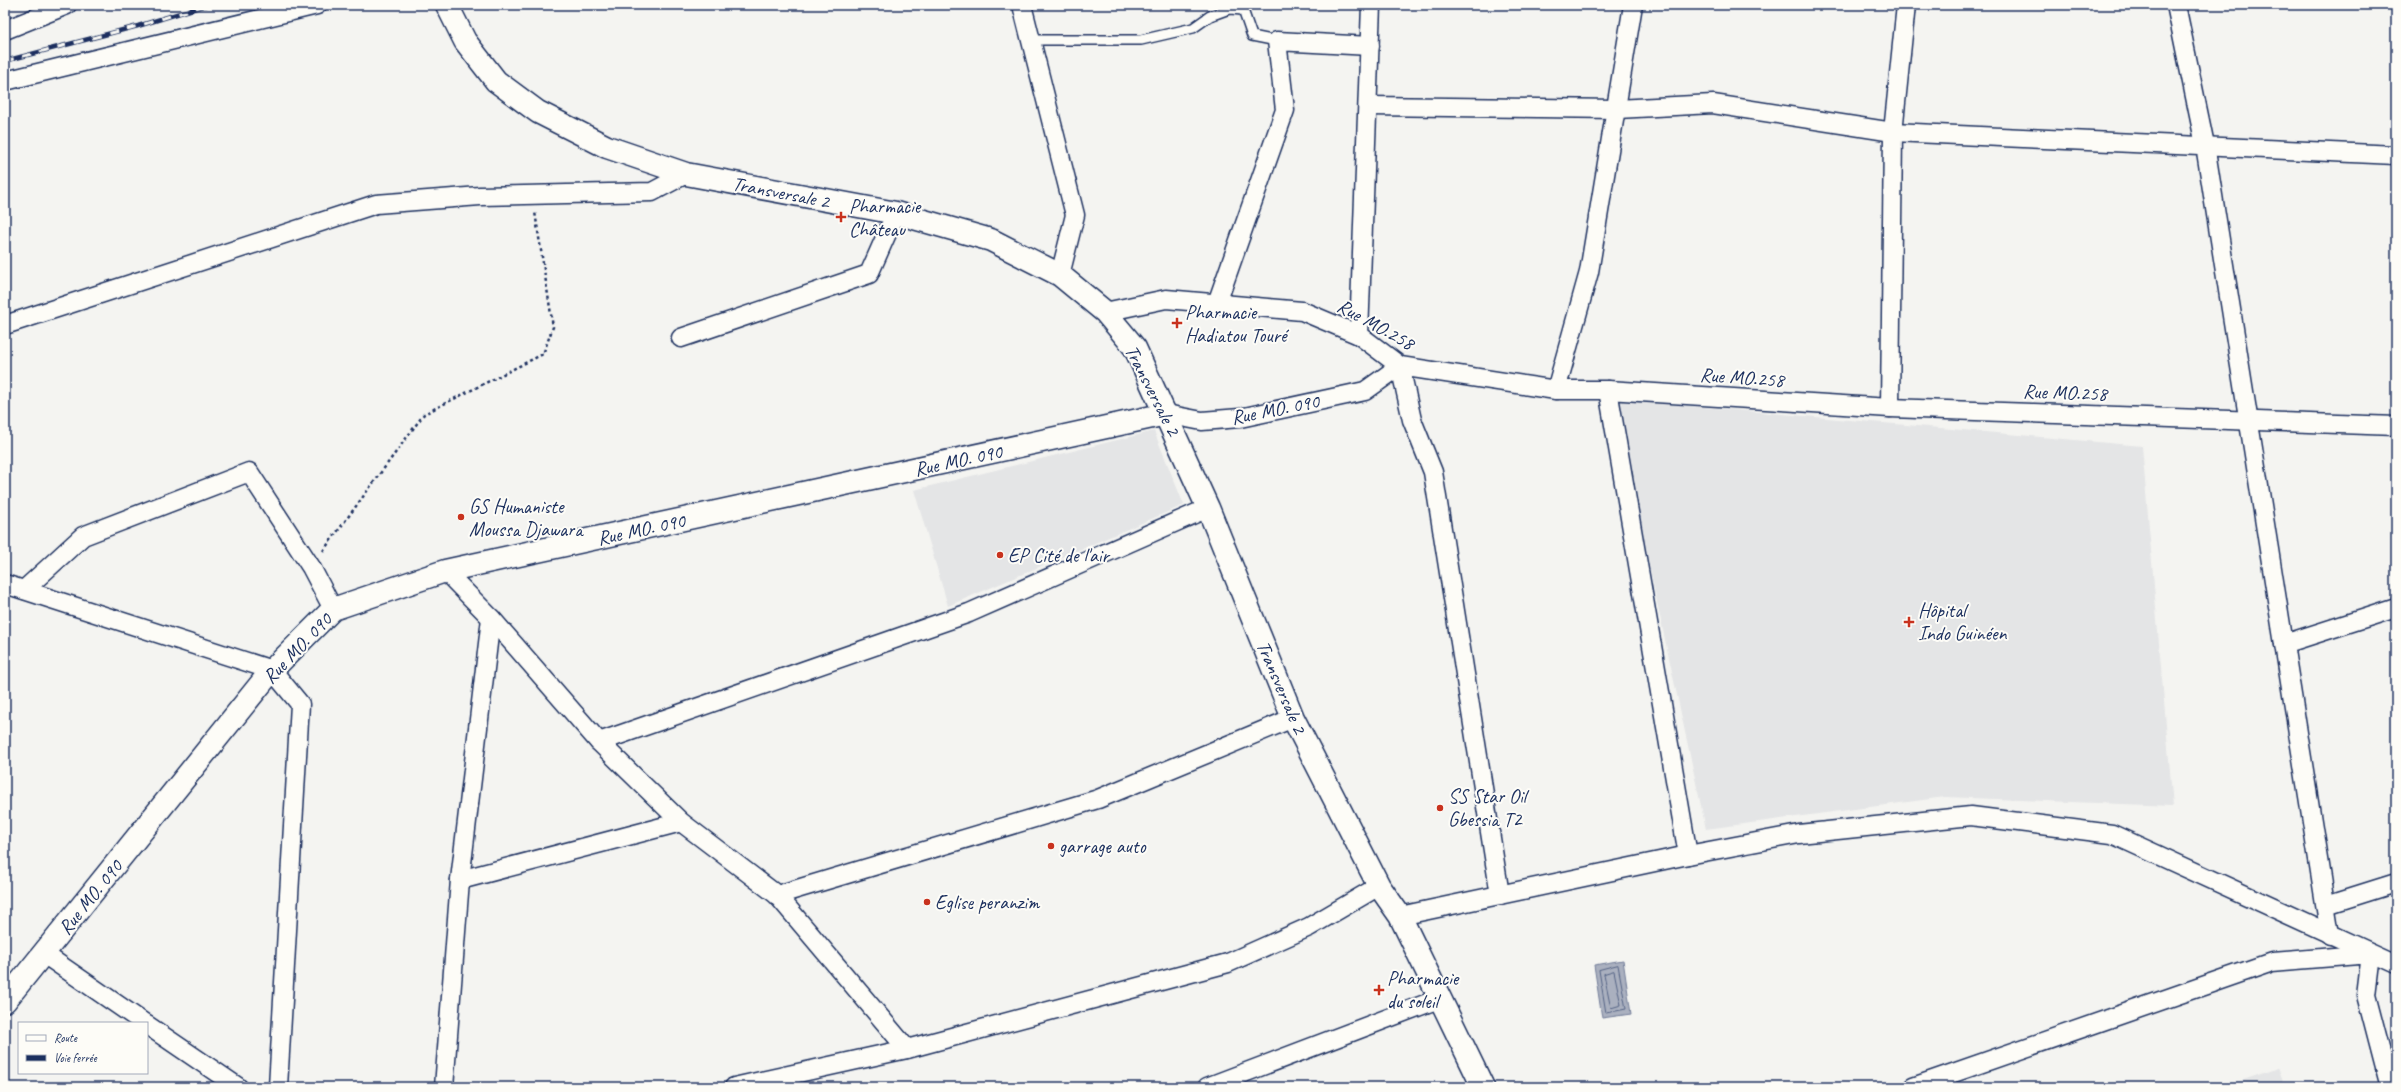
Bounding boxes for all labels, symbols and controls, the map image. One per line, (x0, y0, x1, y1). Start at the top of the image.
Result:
street label: Transversale 2 (730, 171, 833, 215)
place label: Pharmacie Château (849, 194, 922, 242)
marker: Pharmacie Château (836, 212, 846, 222)
street label: Rue MO.258 (1333, 293, 1420, 357)
place label: Pharmacie Hadiatou Touré (1185, 300, 1290, 348)
marker: Pharmacie Hadiatou Touré (1172, 318, 1182, 328)
street label: Transversale 2 (1119, 341, 1187, 441)
street label: Rue MO.258 (1699, 362, 1787, 393)
street label: Rue MO.258 (2022, 379, 2109, 407)
street label: Rue MO. 090 (1229, 388, 1323, 430)
street label: Rue MO. 090 (912, 439, 1006, 482)
place label: GS Humaniste Moussa Djawara (469, 494, 584, 542)
street label: Rue MO. 090 (595, 508, 689, 551)
marker: GS Humaniste Moussa Djawara (456, 512, 466, 522)
place label: EP Cité de l'air (1008, 543, 1110, 568)
marker: EP Cité de l'air (995, 550, 1005, 560)
place label: Hôpital Indo Guinéen (1918, 598, 2007, 646)
street label: Rue MO. 090 (257, 606, 339, 689)
marker: Hôpital Indo Guinéen (1903, 616, 1915, 628)
street label: Transversale 2 (1251, 637, 1313, 739)
place label: SS Star Oil Gbessia T2 (1448, 784, 1530, 832)
marker: SS Star Oil Gbessia T2 (1435, 803, 1445, 813)
place label: garrage auto (1059, 834, 1146, 859)
marker: garrage auto (1046, 841, 1056, 851)
street label: Rue MO. 090 (53, 853, 129, 940)
place label: Eglise peranzim (935, 890, 1041, 915)
marker: Eglise peranzim (922, 897, 932, 907)
place label: Pharmacie du soleil (1387, 966, 1460, 1014)
marker: Pharmacie du soleil (1374, 985, 1384, 995)
legend (18, 1022, 148, 1074)
text: Route (54, 1030, 78, 1046)
text: Voie ferrée (54, 1050, 98, 1066)

